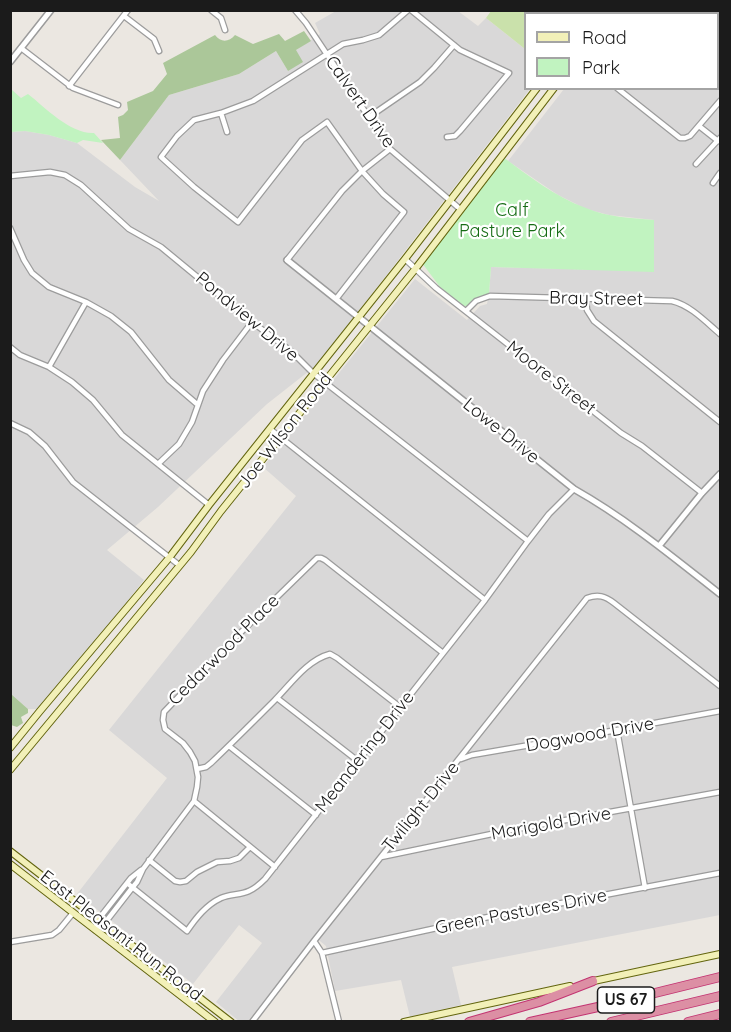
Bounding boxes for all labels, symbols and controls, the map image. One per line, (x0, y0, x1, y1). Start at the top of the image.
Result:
legend (524, 12, 719, 90)
text: Road (582, 26, 627, 49)
street label: Calvert Drive (320, 52, 400, 152)
text: Park (582, 56, 620, 79)
park label: Calf Pasture Park (459, 200, 565, 242)
street label: Pondview Drive (191, 268, 303, 366)
street label: Bray Street (549, 287, 643, 311)
street label: Moore Street (502, 336, 600, 420)
street label: Joe Wilson Road (233, 369, 337, 493)
street label: Lowe Drive (458, 394, 544, 468)
street label: Cedarwood Place (164, 590, 284, 710)
street label: Meandering Drive (311, 687, 419, 817)
street label: Dogwood Drive (524, 713, 656, 757)
street label: Twilight Drive (378, 758, 464, 856)
street label: Marigold Drive (489, 803, 613, 845)
street label: East Pleasant Run Road (36, 866, 206, 1006)
street label: Green Pastures Drive (433, 885, 609, 939)
road number: US 67 (598, 987, 654, 1013)

